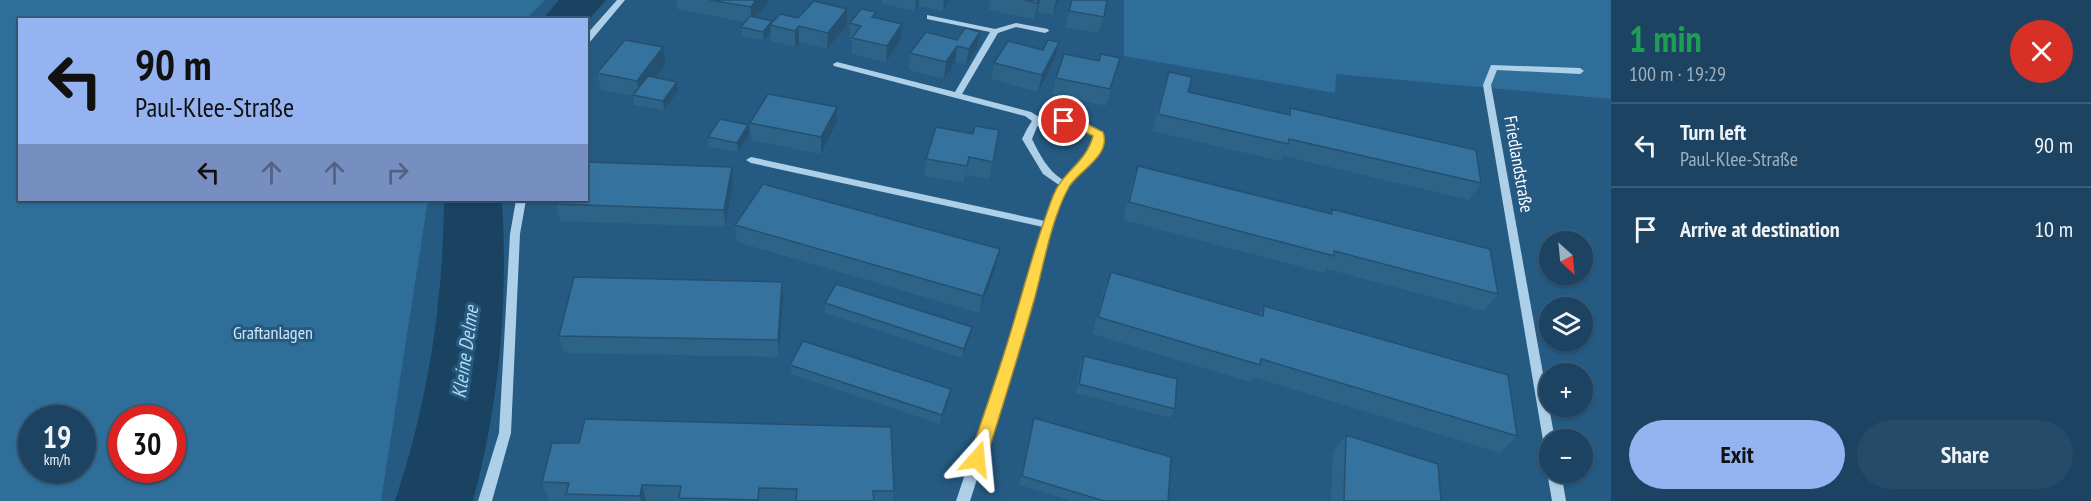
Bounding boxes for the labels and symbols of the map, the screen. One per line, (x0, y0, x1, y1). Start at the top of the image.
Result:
pin (1038, 95, 1089, 146)
street label: Friedlandstraße (1499, 114, 1539, 214)
north arrow (1539, 231, 1593, 285)
water label: Kleine Delme (446, 302, 485, 400)
park label: Graftanlagen (233, 321, 313, 344)
speed limit sign: 30 (108, 405, 186, 483)
position arrow (945, 427, 1009, 491)

